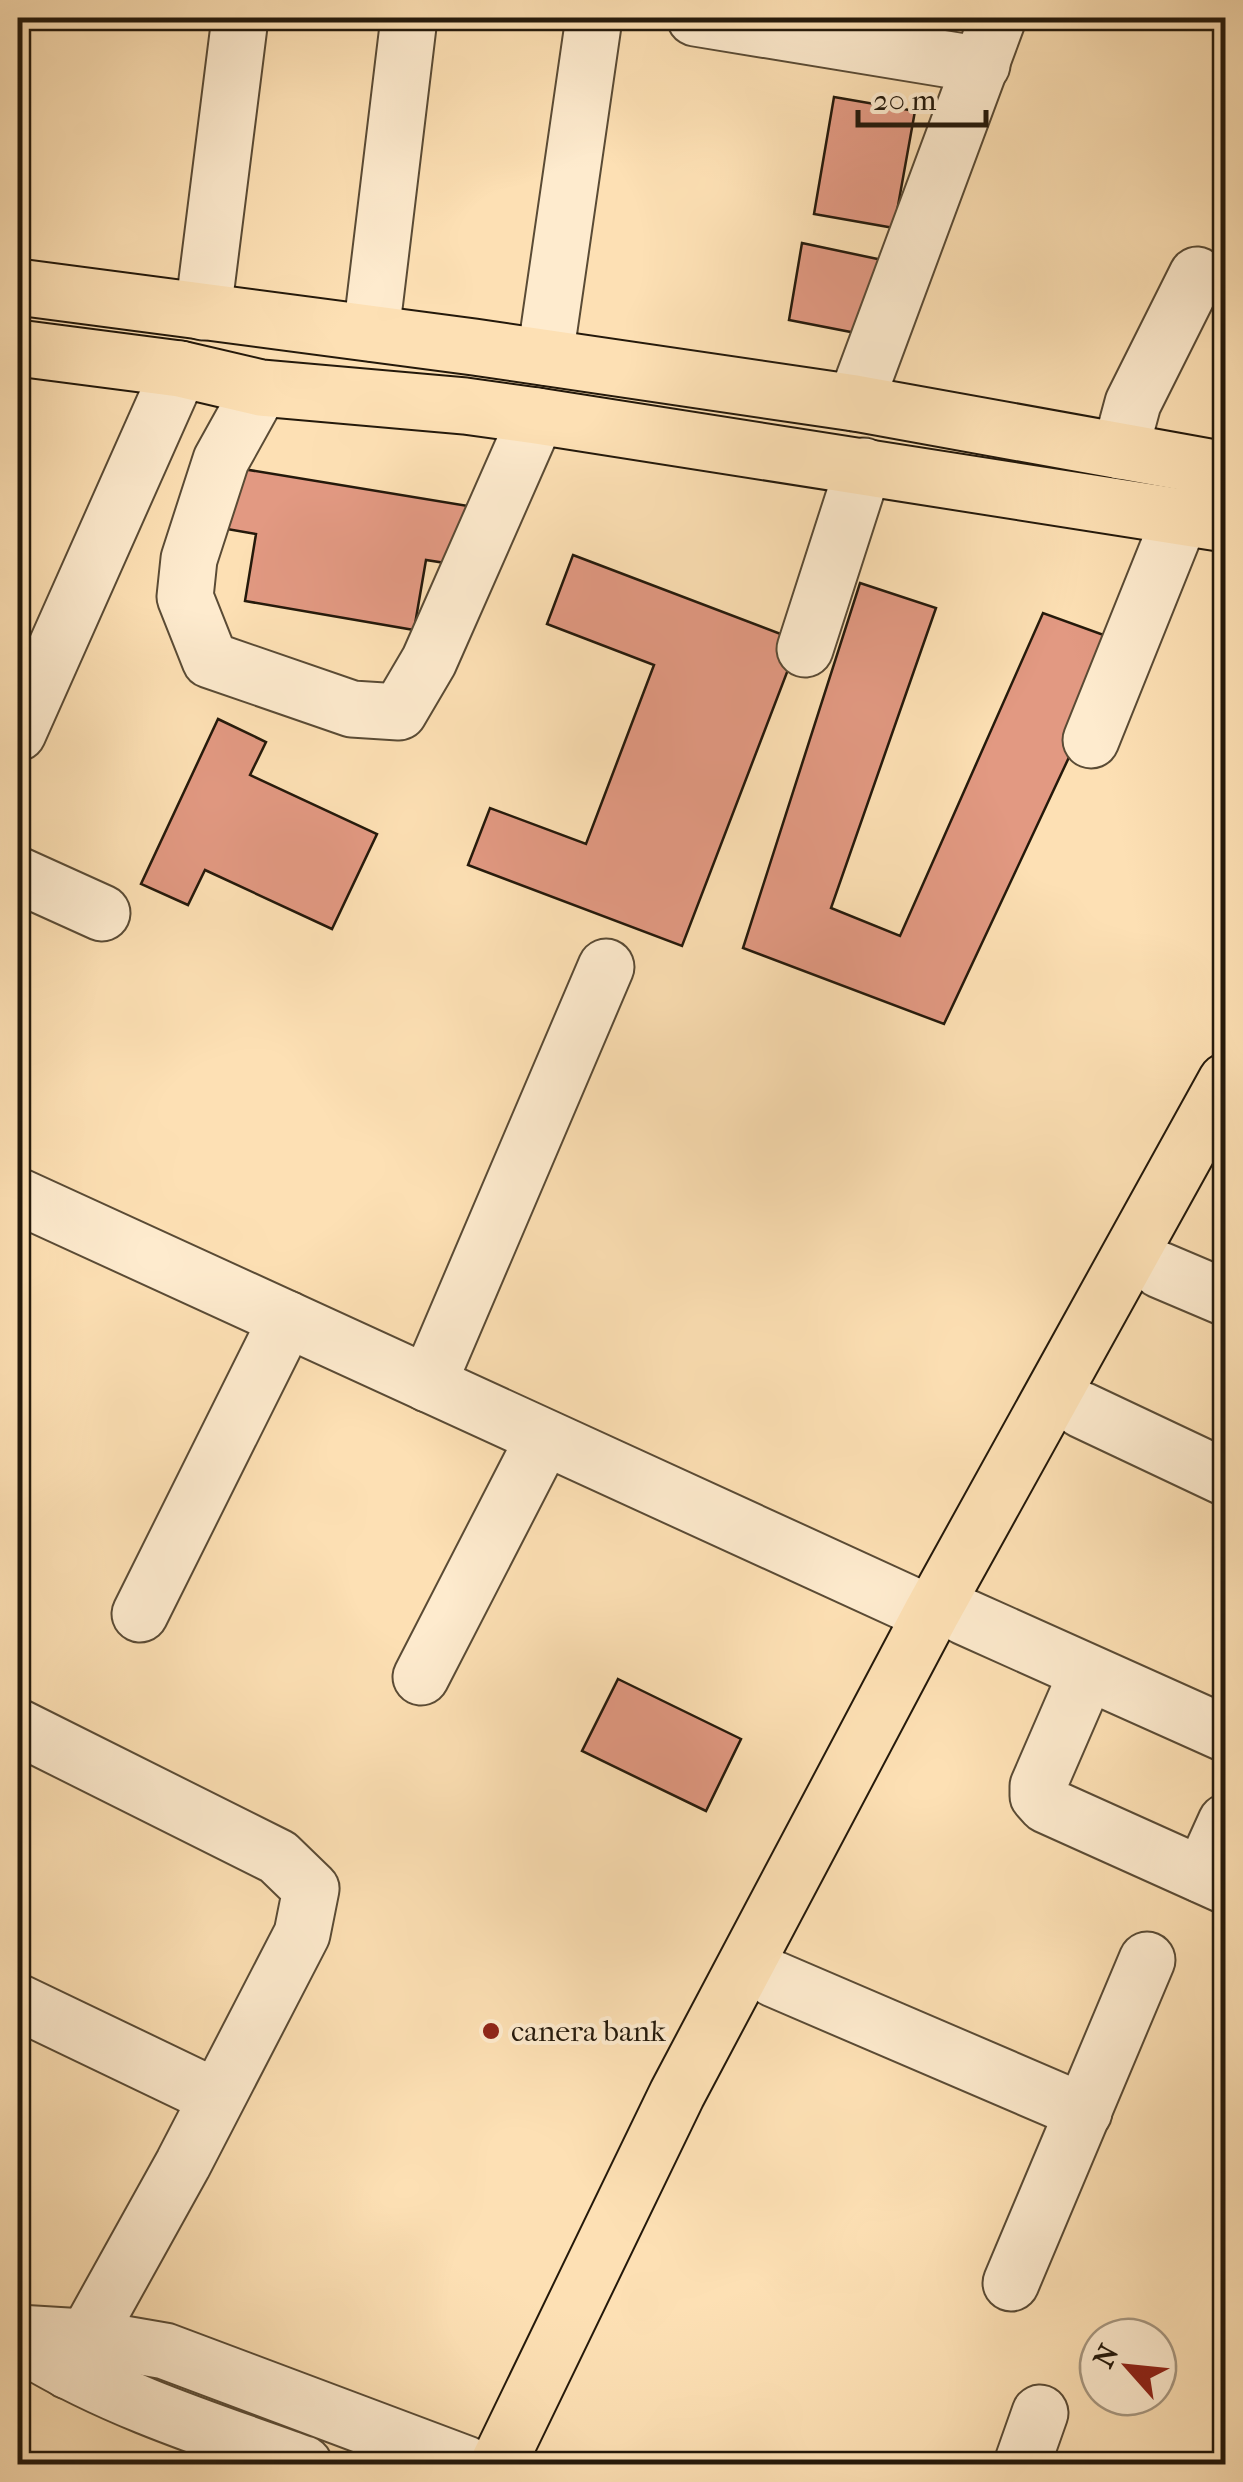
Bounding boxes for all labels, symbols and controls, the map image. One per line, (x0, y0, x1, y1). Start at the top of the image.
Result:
scale bar (858, 65, 986, 127)
text: 20 m (873, 83, 936, 118)
place label: canera bank (511, 2014, 666, 2049)
marker: canera bank (480, 2020, 502, 2042)
north arrow (1078, 2317, 1178, 2417)
text: N (1087, 2338, 1126, 2373)

